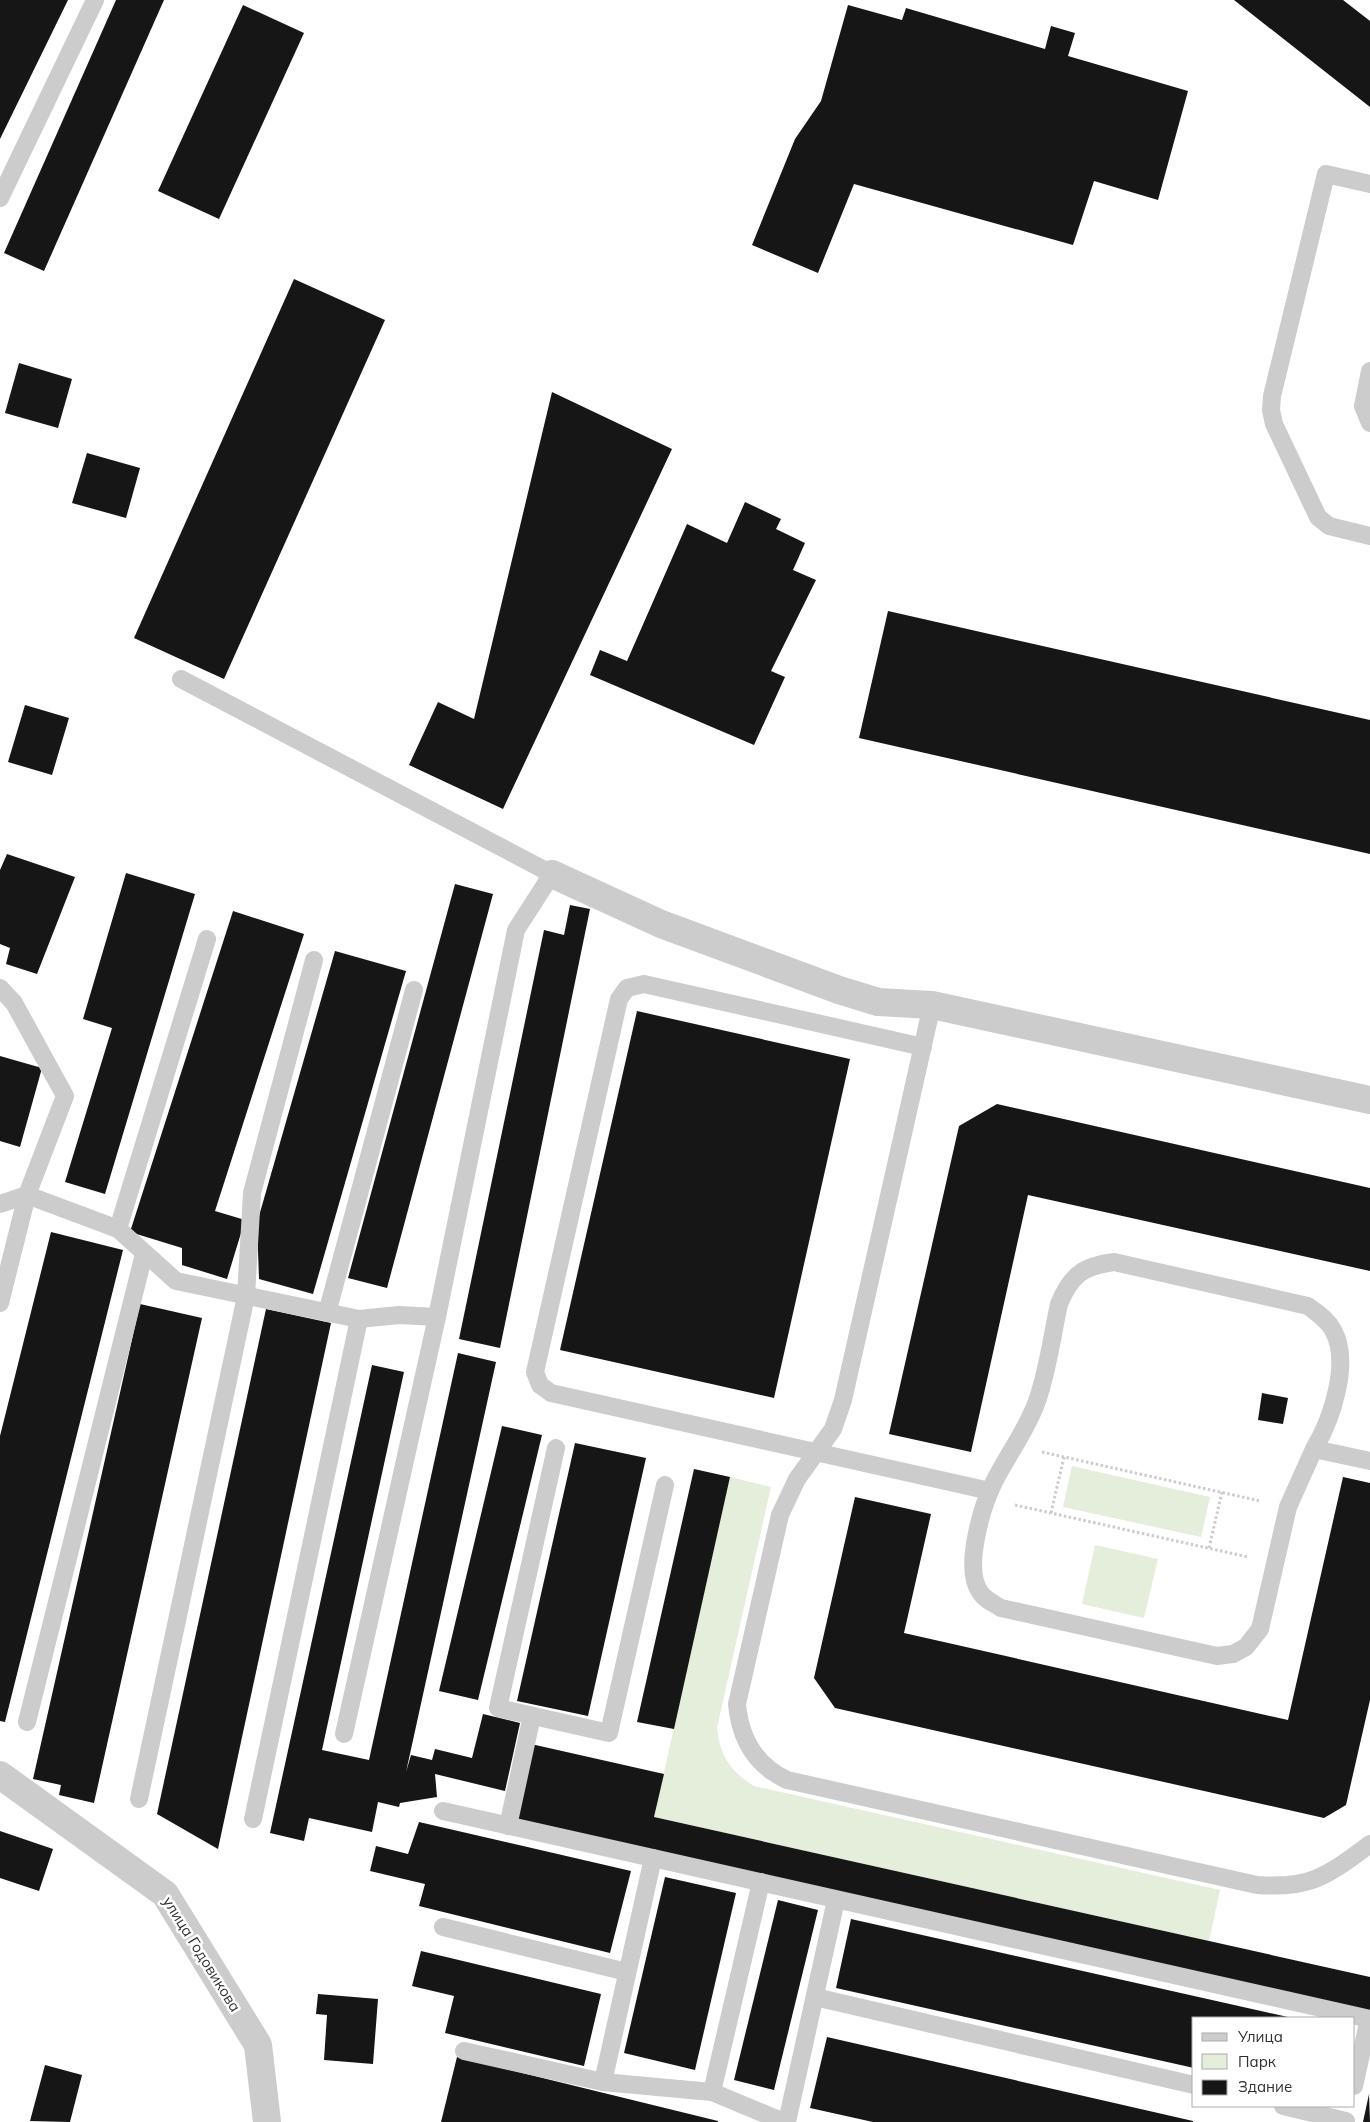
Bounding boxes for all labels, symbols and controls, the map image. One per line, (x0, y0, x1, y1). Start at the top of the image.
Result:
street label: улица Годовикова (159, 1893, 245, 2015)
legend (1192, 2017, 1355, 2107)
text: Улица (1237, 2027, 1283, 2046)
text: Парк (1238, 2052, 1277, 2071)
text: Здание (1238, 2077, 1292, 2096)

